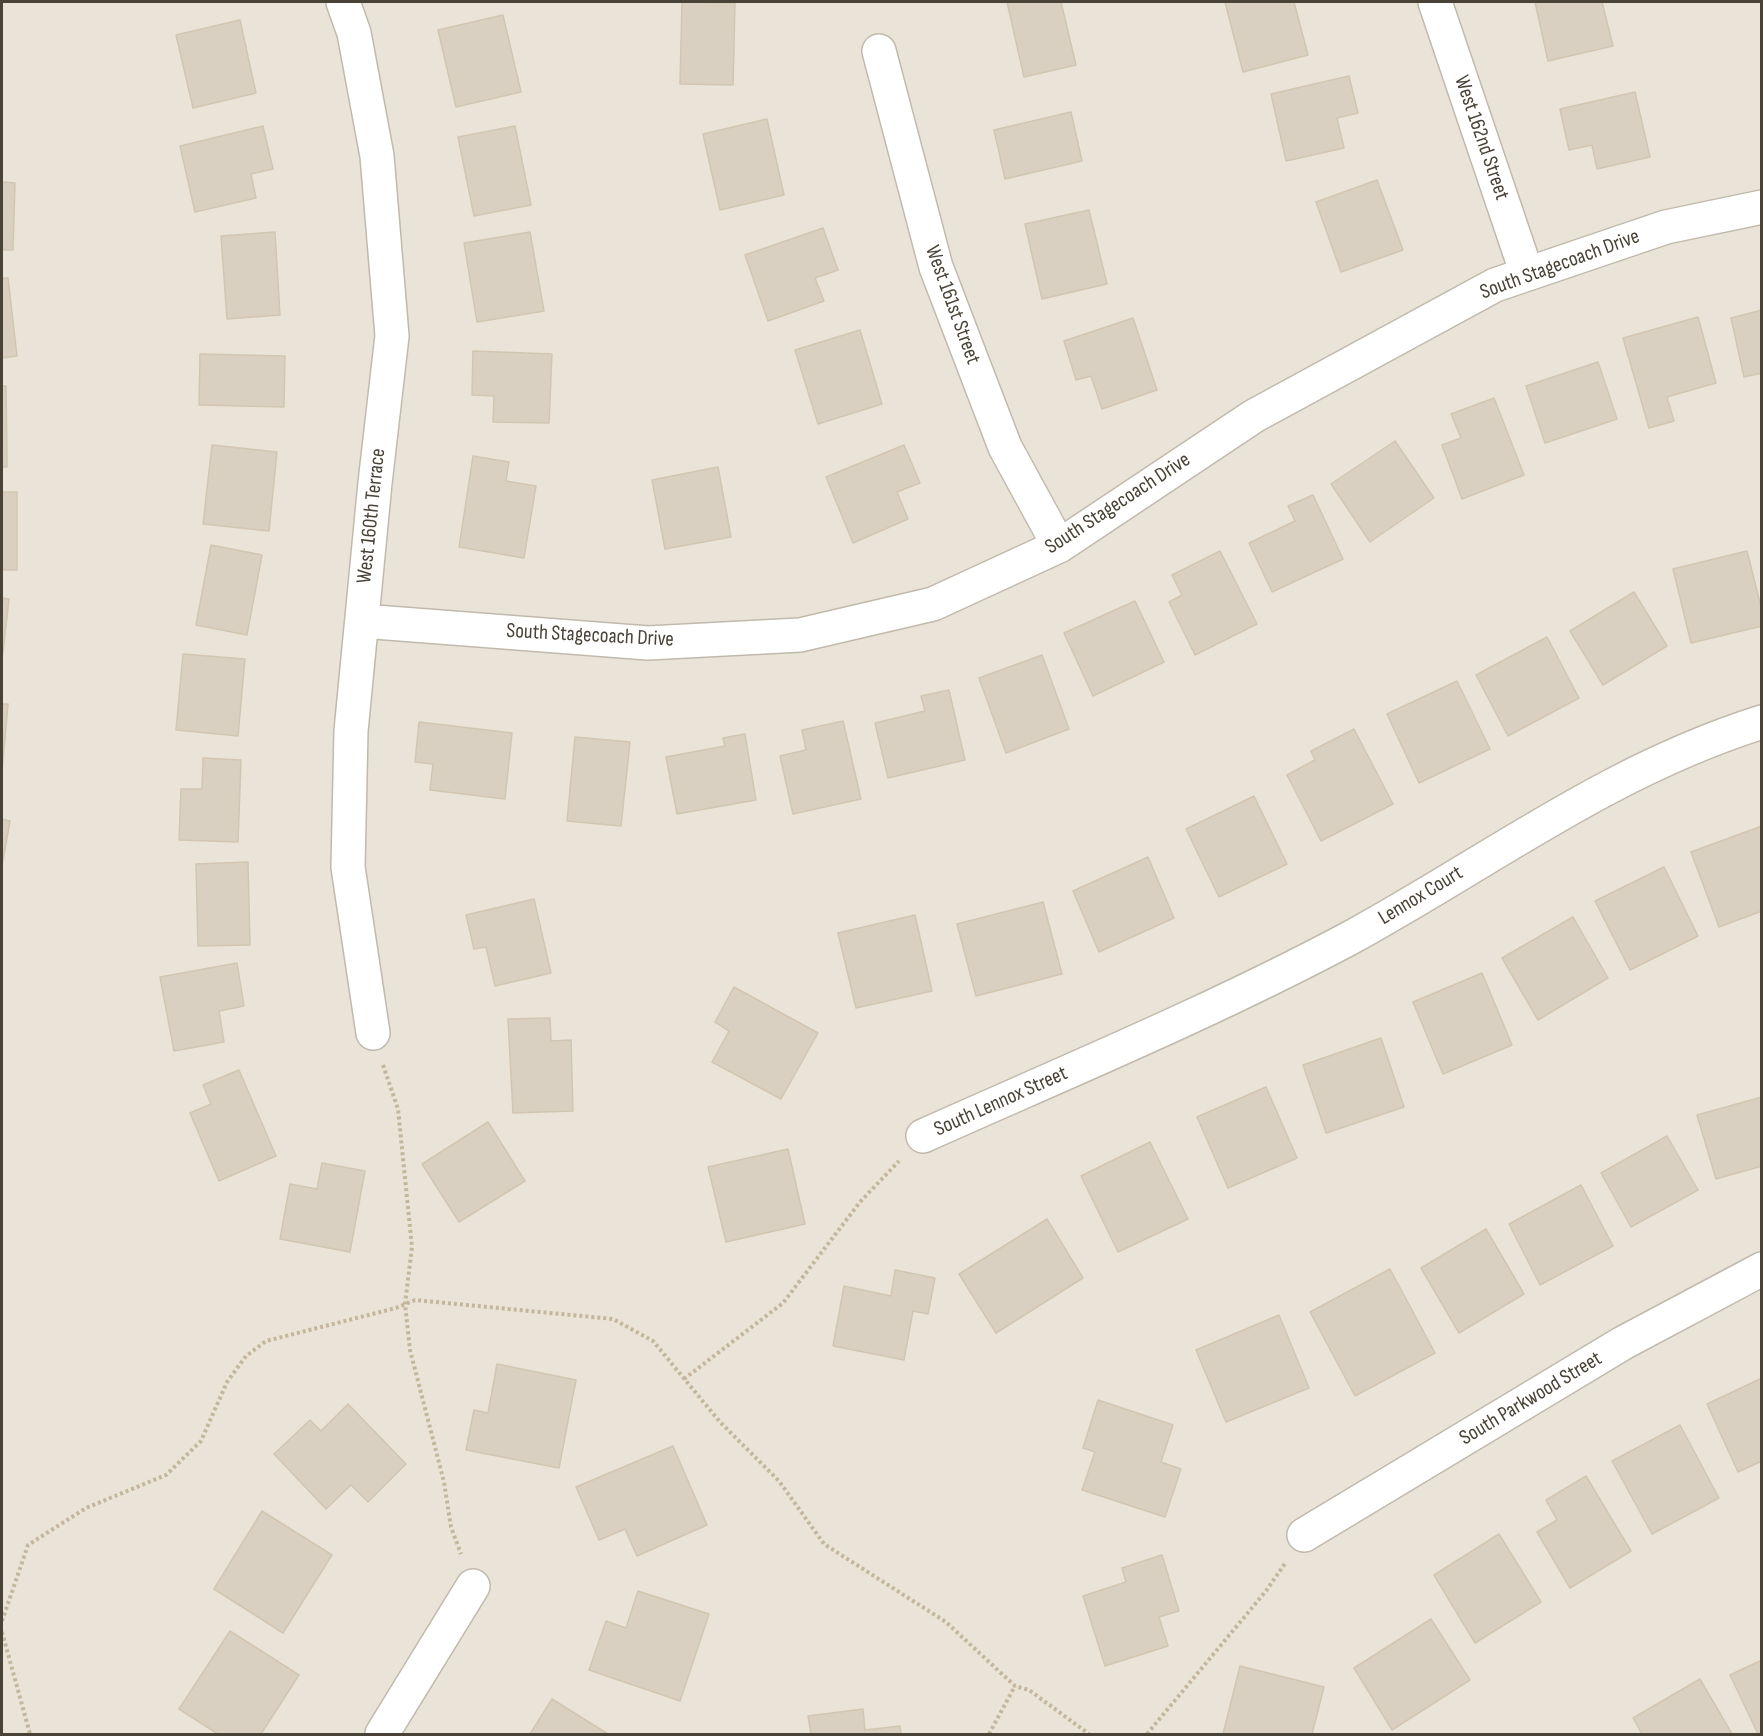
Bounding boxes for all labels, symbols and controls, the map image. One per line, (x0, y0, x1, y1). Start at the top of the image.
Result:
street label: West 162nd Street (1448, 73, 1514, 203)
street label: South Stagecoach Drive (1477, 224, 1643, 306)
street label: West 161st Street (919, 242, 985, 368)
street label: West 160th Terrace (352, 447, 392, 585)
street label: South Stagecoach Drive (1041, 448, 1195, 560)
street label: South Stagecoach Drive (506, 619, 674, 653)
street label: Lennox Court (1374, 861, 1468, 931)
street label: South Lennox Street (930, 1061, 1072, 1143)
street label: South Parkwood Street (1455, 1347, 1607, 1451)

